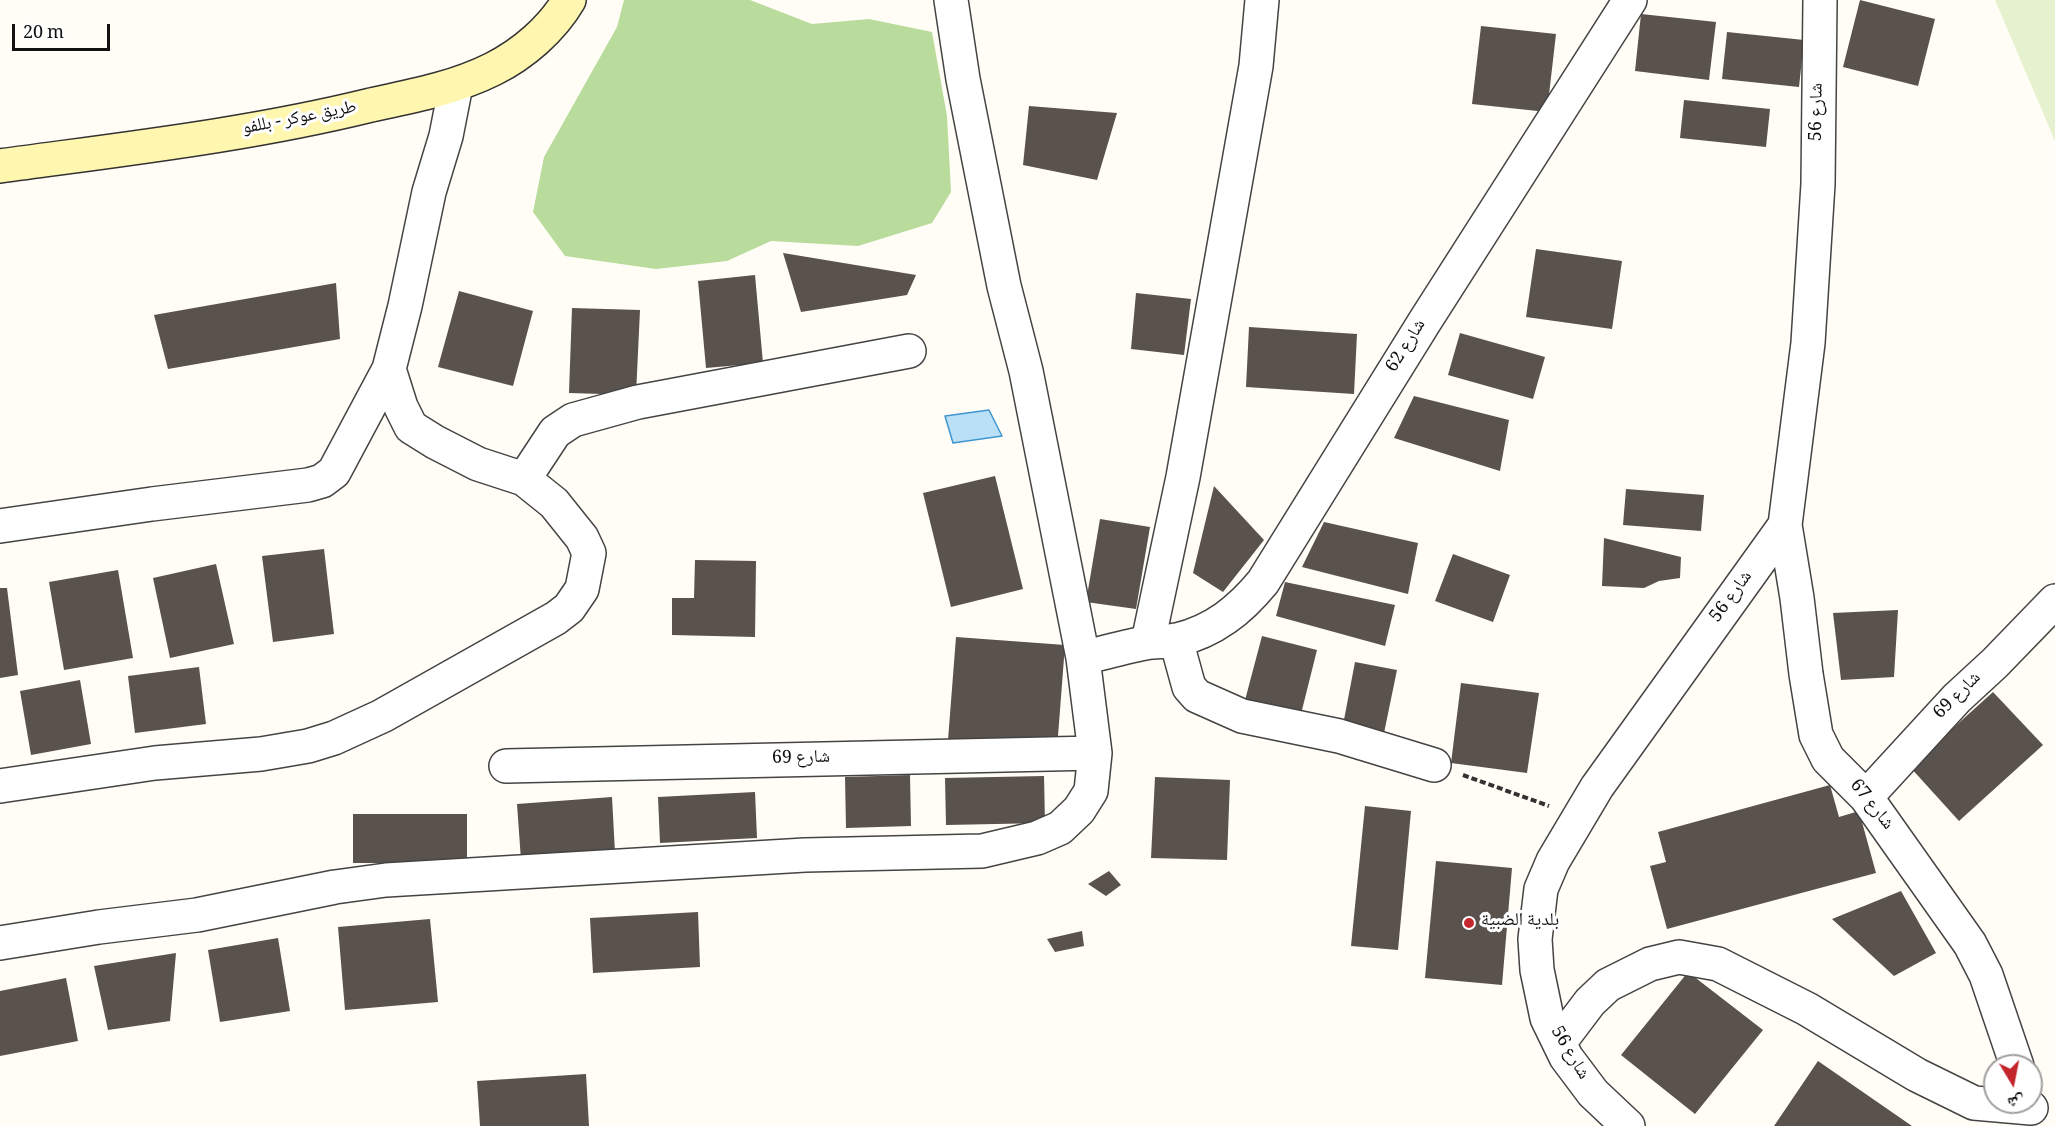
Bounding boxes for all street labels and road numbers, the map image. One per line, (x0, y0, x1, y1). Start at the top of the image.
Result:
street label: شارع 56 (1808, 83, 1830, 141)
street label: طريق عوكر - بللفو (241, 98, 359, 142)
street label: شارع 62 (1383, 317, 1433, 377)
street label: شارع 56 (1707, 568, 1759, 628)
street label: شارع 69 (1931, 669, 1987, 725)
street label: شارع 69 (772, 749, 830, 771)
street label: شارع 67 (1843, 777, 1897, 835)
street label: شارع 56 (1544, 1023, 1592, 1085)

